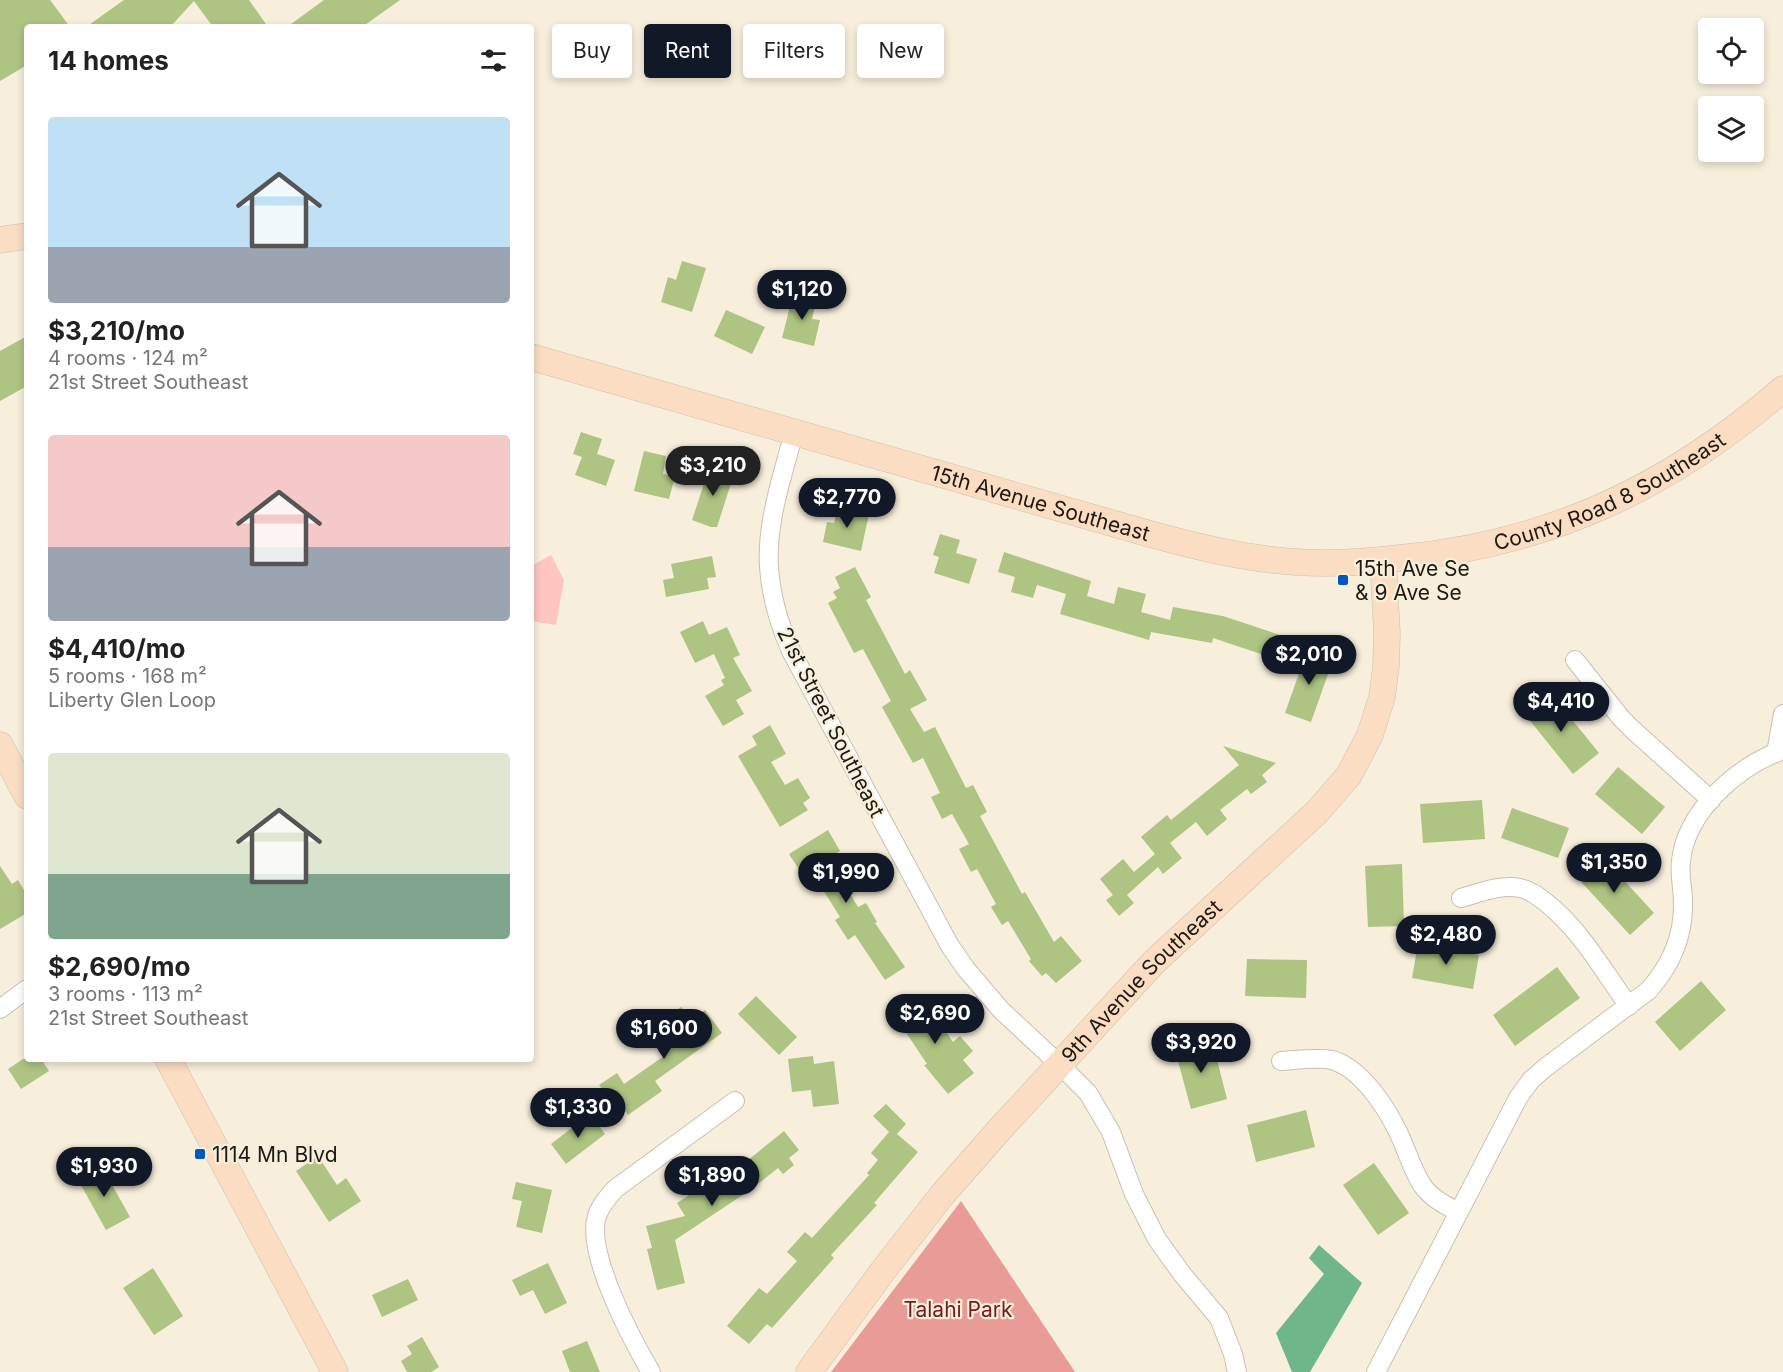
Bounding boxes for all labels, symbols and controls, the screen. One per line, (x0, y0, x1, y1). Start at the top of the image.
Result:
map controls (1698, 18, 1764, 162)
button: locate (1698, 18, 1764, 84)
chip: Buy (552, 24, 632, 78)
chip: Rent (644, 24, 731, 78)
chip: Filters (743, 24, 845, 78)
chip: New (857, 24, 944, 78)
icon: filters (477, 44, 510, 77)
text: 14 homes (48, 45, 169, 76)
button: layers (1698, 96, 1764, 162)
icon: home (225, 156, 333, 264)
pin: $1,120 (753, 270, 851, 321)
text: $1,120 (771, 277, 833, 301)
text: $3,210/mo (48, 315, 185, 346)
text: 4 rooms · 124 m² (48, 346, 208, 370)
text: 21st Street Southeast (48, 370, 248, 394)
street label: County Road 8 Southeast (1491, 427, 1730, 555)
pin: $3,210 (664, 446, 762, 497)
text: $3,210 (680, 453, 746, 477)
street label: 15th Avenue Southeast (928, 460, 1153, 546)
icon: home (225, 474, 333, 582)
pin: $2,770 (798, 478, 896, 529)
text: $2,770 (813, 485, 881, 509)
place label: 15th Ave Se & 9 Ave Se (1355, 556, 1470, 605)
marker: 15th Ave Se & 9 Ave Se (1336, 573, 1350, 587)
street label: 21st Street Southeast (772, 623, 890, 821)
text: $4,410/mo (48, 633, 186, 664)
pin: $2,010 (1260, 635, 1358, 686)
text: $2,010 (1275, 642, 1343, 666)
text: 5 rooms · 168 m² (48, 664, 207, 688)
pin: $4,410 (1512, 682, 1610, 733)
text: Liberty Glen Loop (48, 688, 216, 712)
text: $4,410 (1527, 689, 1595, 713)
icon: home (225, 792, 333, 900)
pin: $1,350 (1565, 843, 1663, 894)
text: $1,350 (1580, 850, 1648, 874)
pin: $1,990 (797, 853, 895, 904)
text: $1,990 (812, 860, 880, 884)
street label: 9th Avenue Southeast (1056, 894, 1226, 1067)
pin: $2,480 (1397, 915, 1495, 966)
text: $2,480 (1410, 922, 1482, 946)
text: $2,690/mo (48, 951, 190, 982)
text: 3 rooms · 113 m² (48, 982, 203, 1006)
pin: $2,690 (886, 994, 984, 1045)
text: $2,690 (899, 1001, 971, 1025)
text: 21st Street Southeast (48, 1006, 248, 1030)
pin: $1,600 (615, 1009, 713, 1060)
text: $1,600 (630, 1016, 698, 1040)
pin: $3,920 (1152, 1023, 1250, 1074)
text: $3,920 (1165, 1030, 1237, 1054)
pin: $1,330 (529, 1088, 627, 1139)
text: $1,330 (544, 1095, 612, 1119)
place label: 1114 Mn Blvd (212, 1142, 338, 1167)
pin: $1,930 (55, 1147, 153, 1198)
marker: 1114 Mn Blvd (193, 1147, 207, 1161)
text: $1,930 (70, 1154, 138, 1178)
pin: $1,890 (663, 1156, 761, 1207)
text: $1,890 (678, 1163, 746, 1187)
park label: Talahi Park (903, 1297, 1013, 1322)

